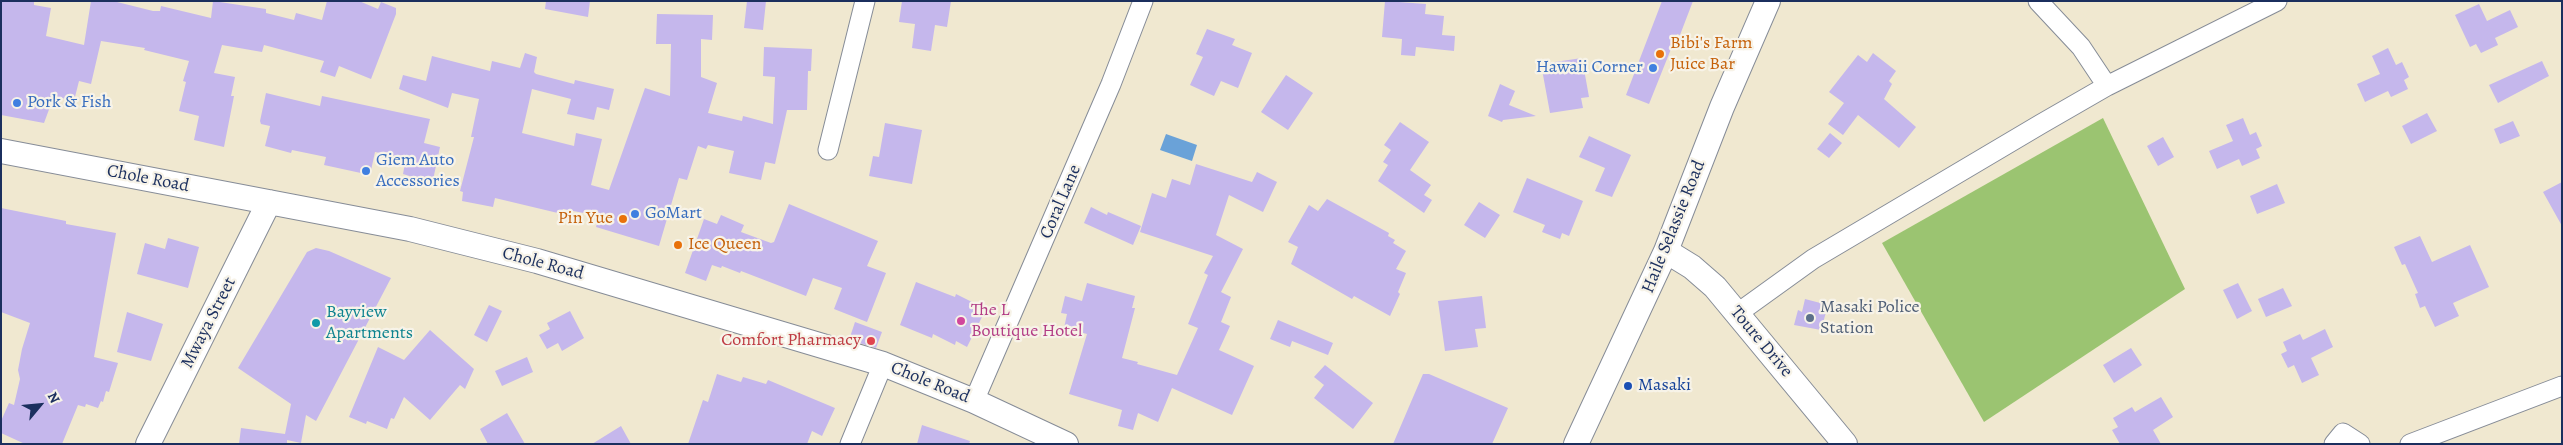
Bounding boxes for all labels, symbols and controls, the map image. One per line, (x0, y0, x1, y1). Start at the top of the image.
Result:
place label: Bibi's Farm Juice Bar (1670, 33, 1753, 76)
marker: Bibi's Farm Juice Bar (1654, 48, 1666, 60)
place label: Hawaii Corner (1536, 57, 1643, 79)
marker: Hawaii Corner (1647, 62, 1659, 74)
place label: Pork & Fish (27, 92, 111, 114)
marker: Pork & Fish (11, 97, 23, 109)
place label: Giem Auto Accessories (376, 150, 460, 192)
street label: Haile Selassie Road (1638, 157, 1710, 297)
street label: Chole Road (105, 160, 191, 198)
street label: Coral Lane (1036, 162, 1086, 242)
marker: Giem Auto Accessories (360, 165, 372, 177)
place label: GoMart (645, 203, 702, 225)
place label: Pin Yue (558, 208, 613, 230)
marker: GoMart (629, 208, 641, 220)
marker: Pin Yue (617, 213, 629, 225)
place label: Ice Queen (688, 234, 761, 256)
marker: Ice Queen (672, 239, 684, 251)
street label: Chole Road (500, 243, 586, 285)
street label: Mwaya Street (177, 274, 241, 372)
place label: Masaki Police Station (1820, 297, 1920, 340)
place label: The L Boutique Hotel (971, 300, 1083, 342)
place label: Bayview Apartments (326, 302, 413, 344)
street label: Toure Drive (1725, 302, 1797, 382)
marker: Masaki Police Station (1804, 312, 1816, 324)
marker: The L Boutique Hotel (955, 315, 967, 327)
marker: Bayview Apartments (310, 317, 322, 329)
place label: Comfort Pharmacy (721, 330, 861, 352)
marker: Comfort Pharmacy (865, 335, 877, 347)
street label: Chole Road (887, 357, 973, 409)
place label: Masaki (1638, 375, 1691, 397)
north arrow (15, 380, 65, 430)
marker: Masaki (1622, 380, 1634, 392)
text: N (43, 389, 64, 407)

